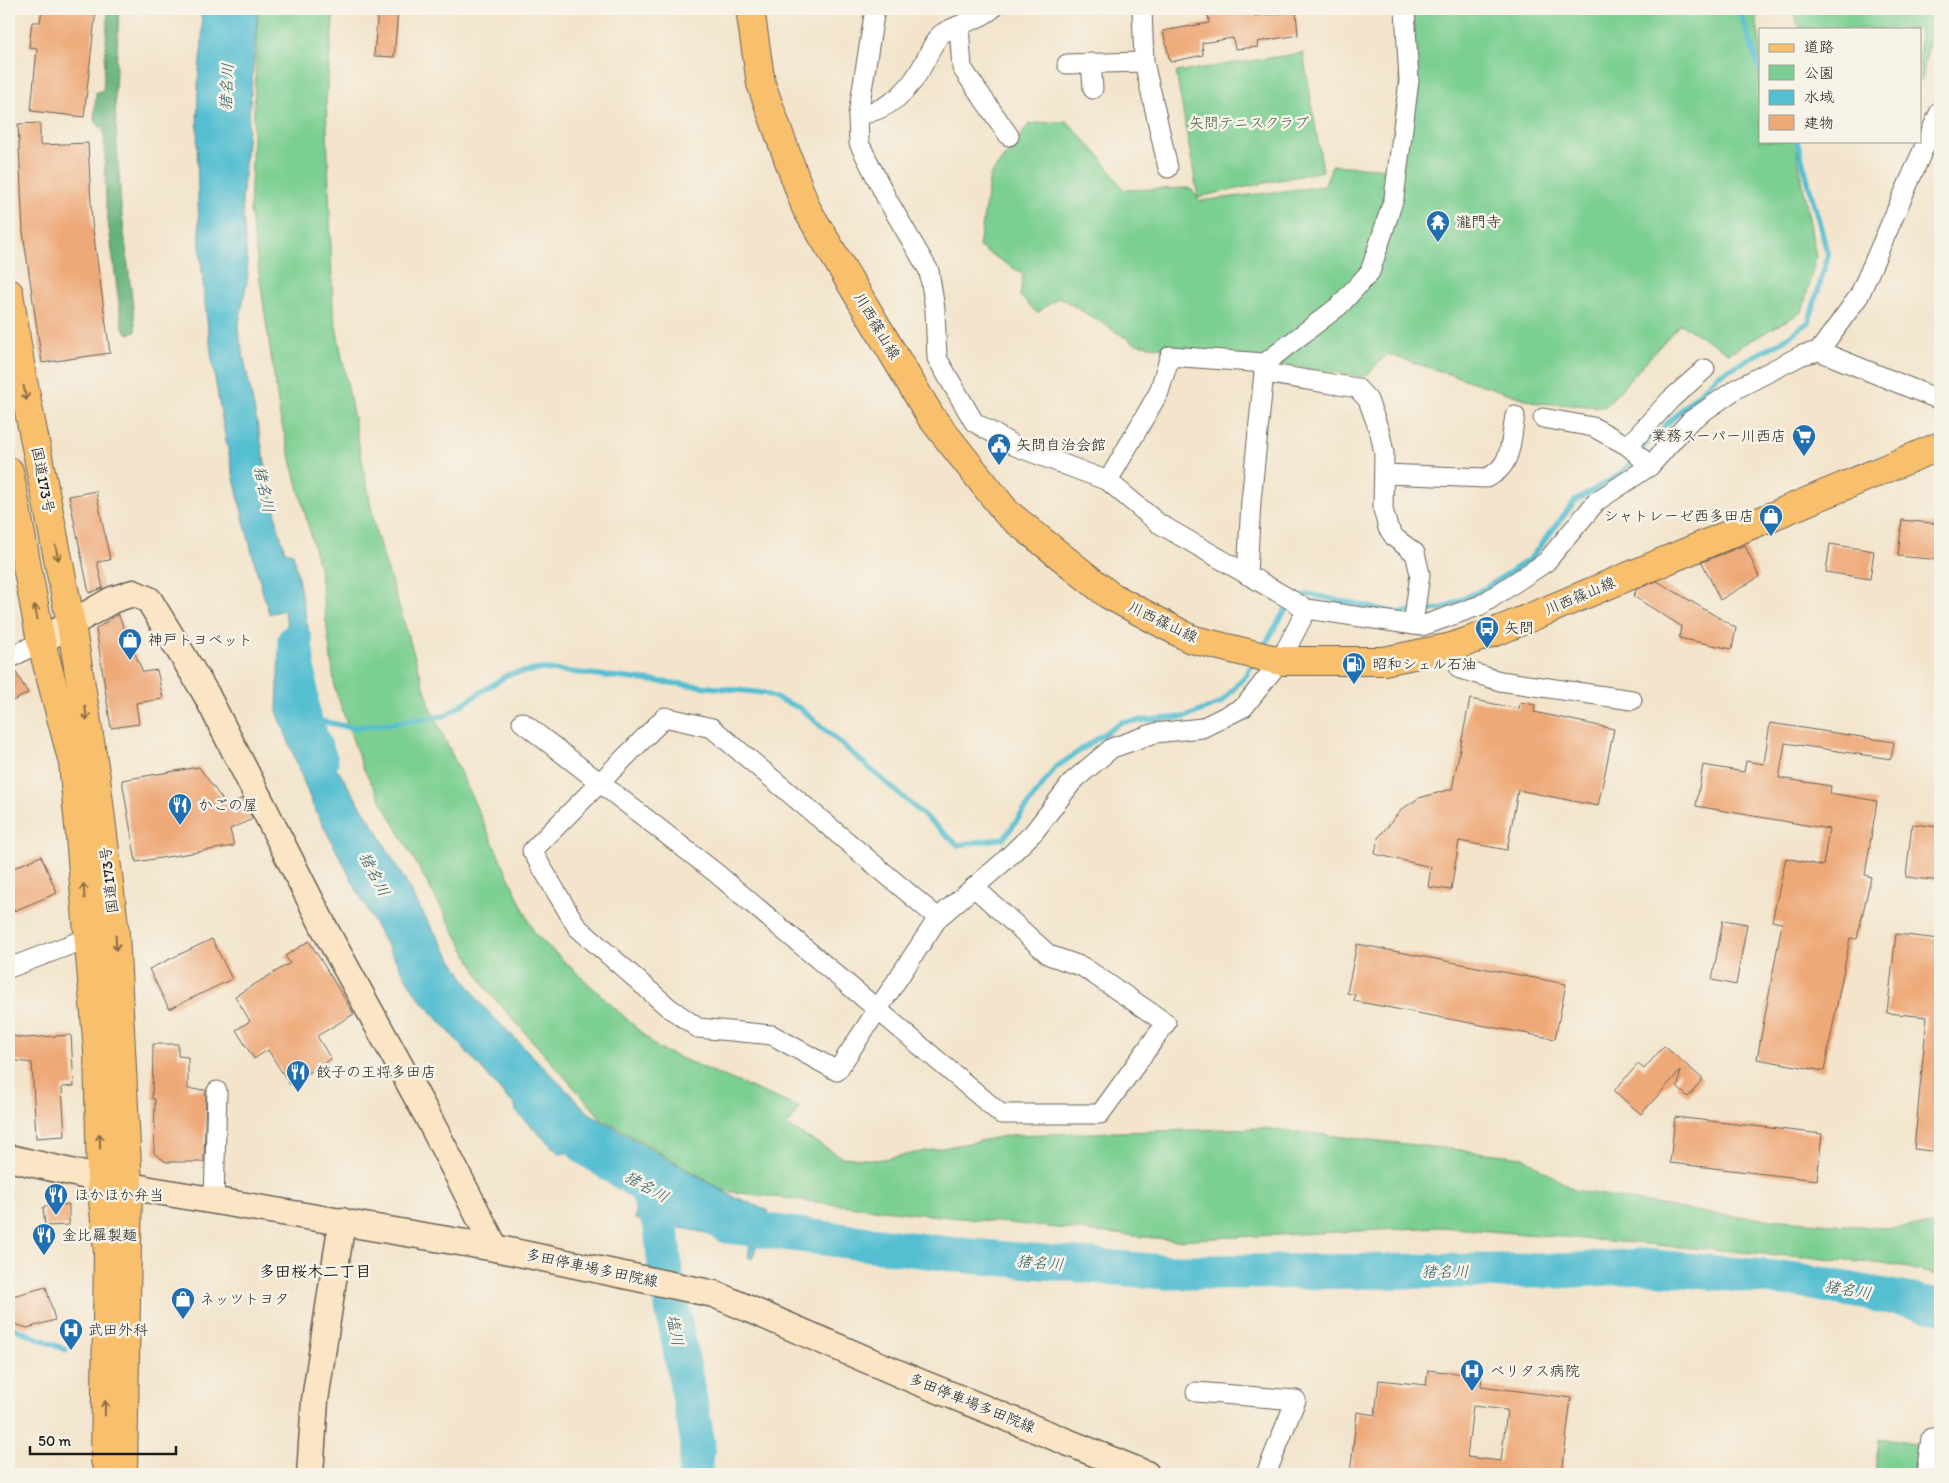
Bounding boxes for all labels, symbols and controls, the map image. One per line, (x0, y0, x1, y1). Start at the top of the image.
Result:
legend (1759, 28, 1922, 142)
text: 道路 (1804, 38, 1834, 56)
water label: 猪名川 (216, 63, 237, 111)
text: 公園 (1804, 64, 1834, 82)
text: 水域 (1804, 88, 1834, 106)
park label: 矢問テニスクラブ (1189, 114, 1309, 132)
text: 建物 (1804, 114, 1834, 132)
temple icon: 瀧門寺 (1425, 209, 1451, 243)
place label: 瀧門寺 (1456, 213, 1501, 231)
street label: 川西篠山線 (850, 289, 904, 363)
one-way arrow (21, 385, 31, 401)
supermarket icon: 業務スーパー川西店 (1791, 423, 1817, 457)
place label: 業務スーパー川西店 (1652, 427, 1786, 445)
public building icon: 矢問自治会館 (986, 432, 1012, 466)
place label: 矢問自治会館 (1016, 436, 1106, 454)
street label: 国道173号 (28, 445, 58, 515)
water label: 猪名川 (250, 464, 279, 515)
shop icon: シャトレーゼ西多田店 (1758, 503, 1784, 537)
place label: シャトレーゼ西多田店 (1603, 507, 1754, 525)
one-way arrow (53, 544, 62, 560)
street label: 川西篠山線 (1542, 573, 1618, 619)
street label: 川西篠山線 (1125, 597, 1201, 647)
one-way arrow (30, 604, 40, 620)
bus stop icon: 矢問 (1474, 615, 1500, 649)
place label: 矢問 (1504, 619, 1534, 637)
shop icon: 神戸トヨペット (117, 627, 143, 661)
place label: 神戸トヨペット (148, 631, 253, 649)
fuel station icon: 昭和シェル石油 (1341, 651, 1367, 685)
place label: 昭和シェル石油 (1372, 655, 1477, 673)
one-way arrow (81, 704, 91, 720)
restaurant icon: かごの屋 (167, 792, 193, 826)
place label: かごの屋 (198, 796, 258, 814)
street label: 国道173号 (96, 845, 122, 915)
water label: 猪名川 (355, 849, 394, 900)
one-way arrow (80, 884, 89, 900)
one-way arrow (111, 935, 120, 951)
restaurant icon: 餃子の王将多田店 (285, 1059, 311, 1093)
place label: 餃子の王将多田店 (316, 1063, 436, 1081)
one-way arrow (95, 1133, 105, 1150)
water label: 猪名川 (621, 1166, 672, 1206)
restaurant icon: ほかほか弁当 (43, 1182, 69, 1216)
place label: ほかほか弁当 (74, 1186, 164, 1204)
restaurant icon: 金比羅製麺 (31, 1222, 57, 1256)
place label: 金比羅製麺 (62, 1226, 137, 1244)
street label: 多田停車場多田院線 (524, 1245, 660, 1291)
water label: 猪名川 (1015, 1251, 1065, 1274)
district label: 多田桜木二丁目 (259, 1262, 371, 1281)
water label: 猪名川 (1421, 1262, 1469, 1281)
water label: 猪名川 (1823, 1276, 1873, 1303)
shop icon: ネッツトヨタ (170, 1286, 196, 1320)
place label: ネッツトヨタ (200, 1290, 289, 1308)
water label: 塩川 (663, 1313, 688, 1348)
hospital icon: 武田外科 (58, 1317, 84, 1351)
place label: 武田外科 (88, 1321, 148, 1339)
hospital icon: ベリタス病院 (1459, 1358, 1485, 1392)
place label: ベリタス病院 (1490, 1362, 1580, 1380)
street label: 多田停車場多田院線 (906, 1369, 1038, 1437)
one-way arrow (101, 1400, 110, 1416)
scale bar (30, 1423, 176, 1455)
text: 50 m (38, 1432, 71, 1450)

